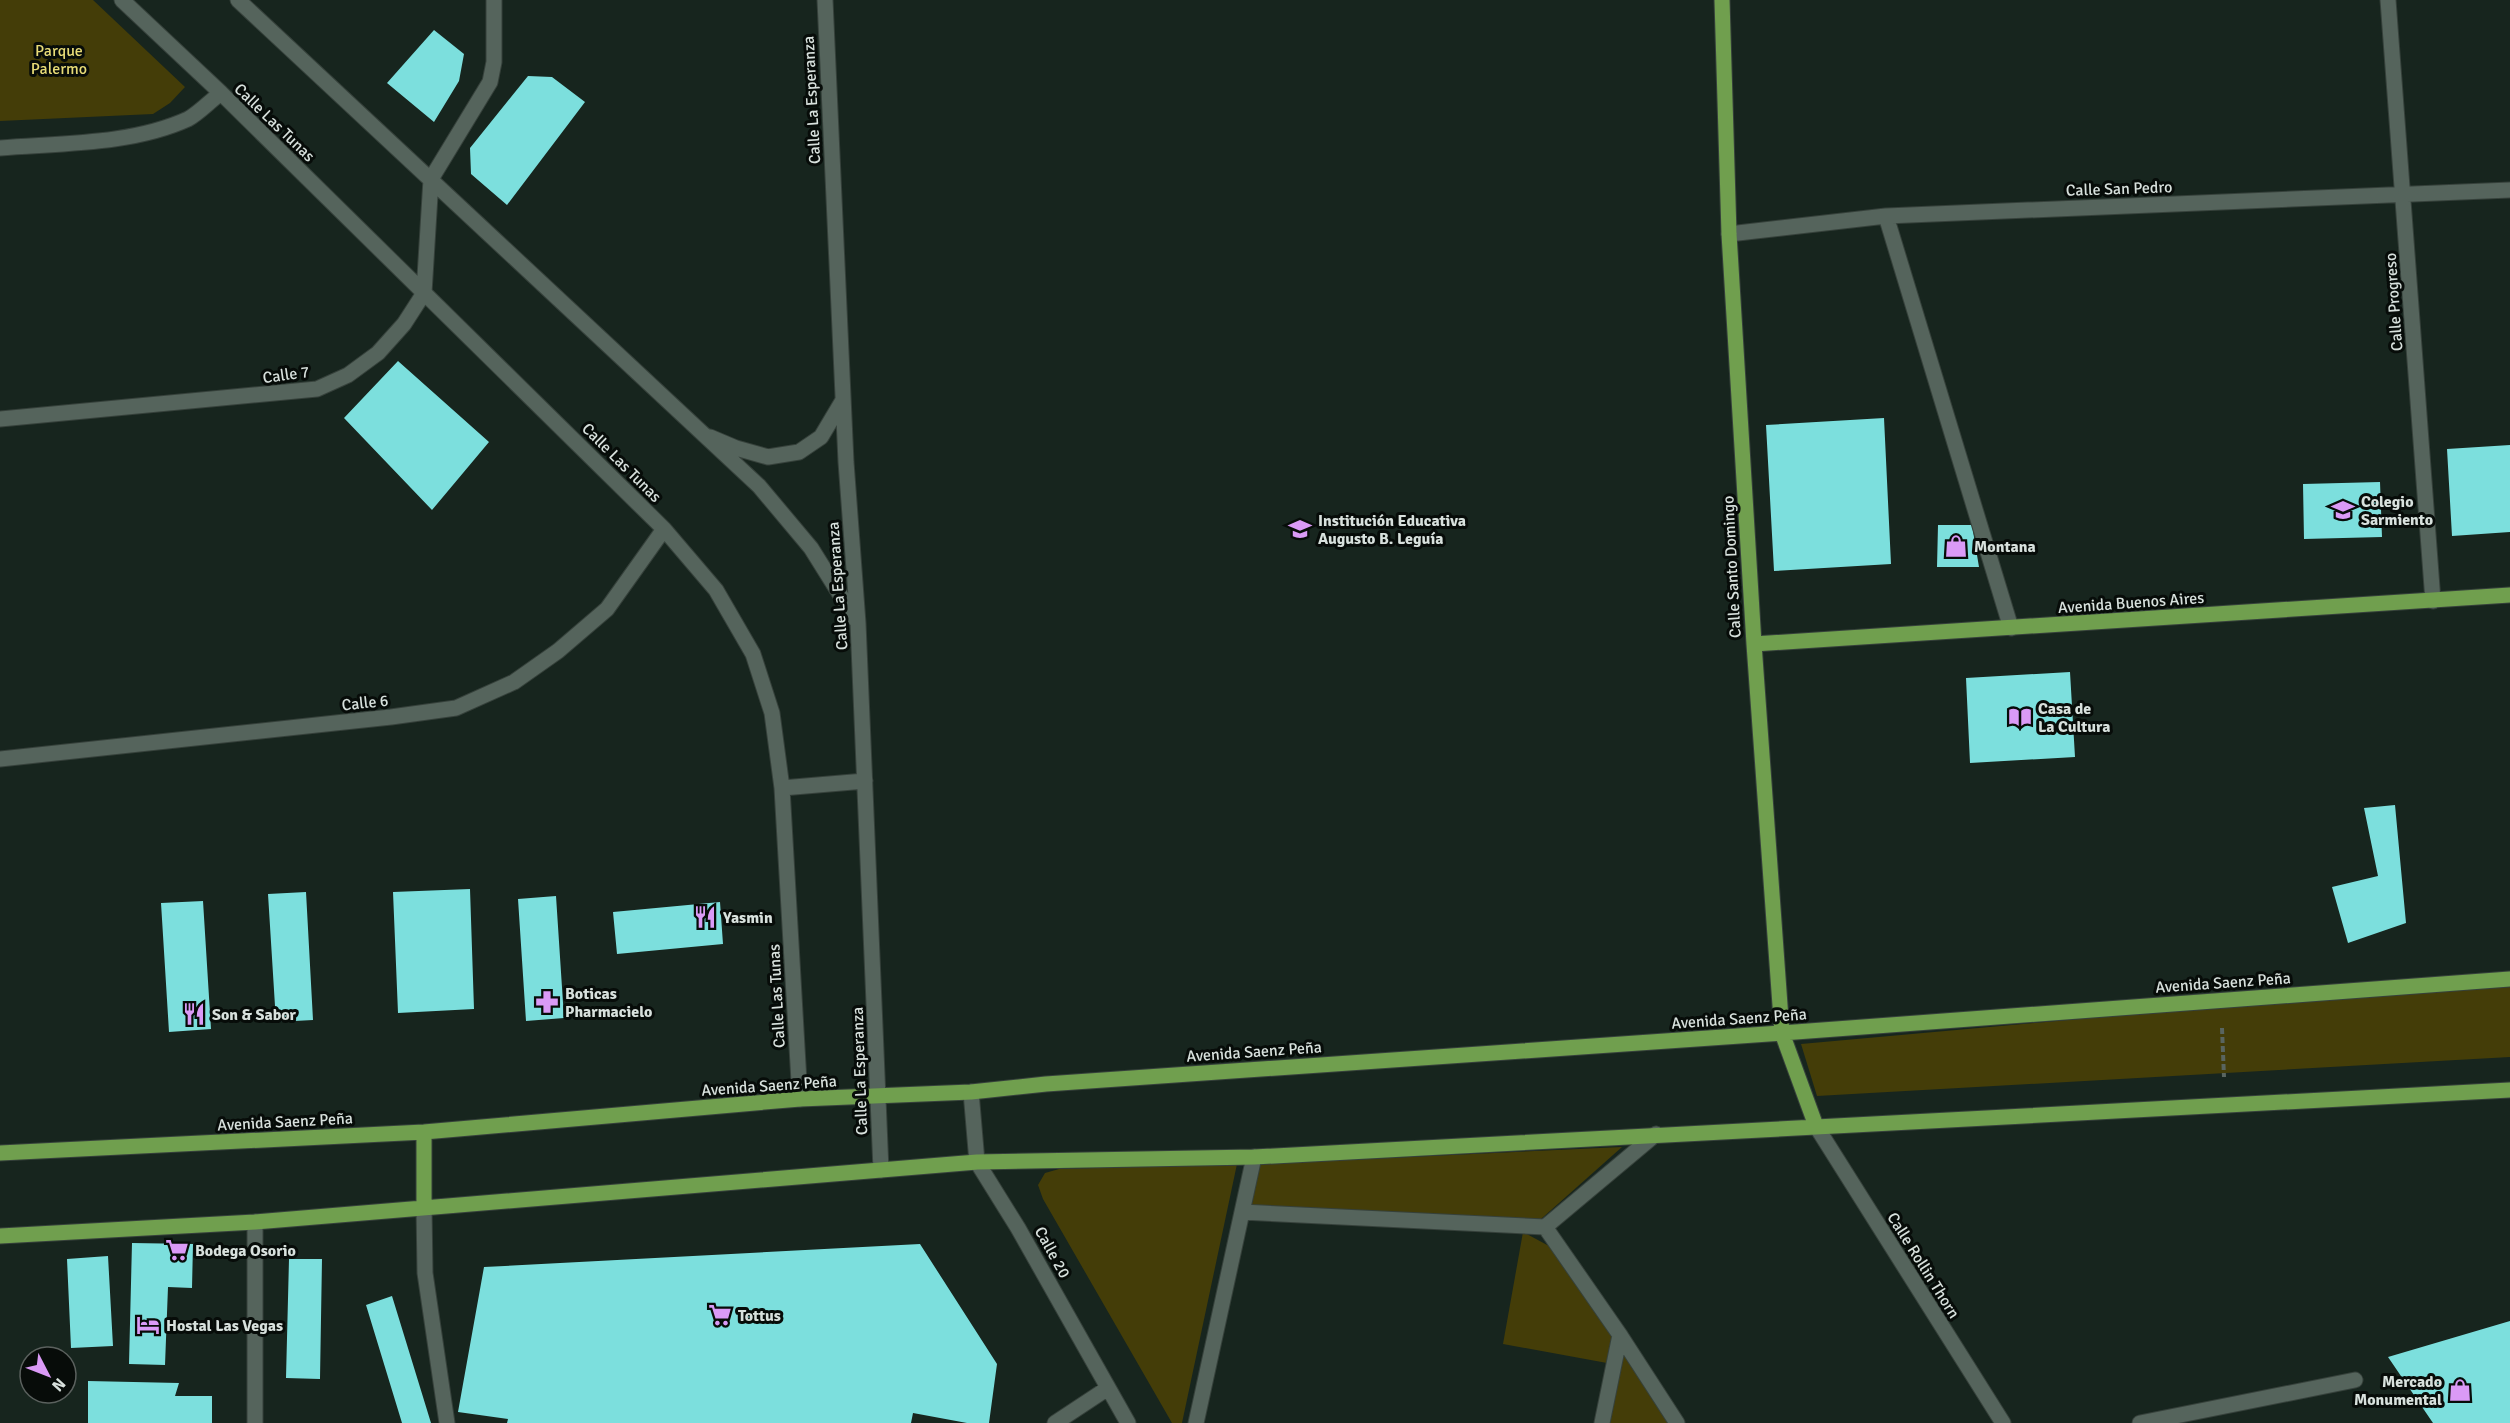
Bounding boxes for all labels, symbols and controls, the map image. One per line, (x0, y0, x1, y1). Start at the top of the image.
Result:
street label: Calle La Esperanza (799, 35, 825, 165)
park label: Parque Palermo (31, 41, 87, 79)
street label: Calle Las Tunas (230, 79, 319, 166)
street label: Calle San Pedro (2065, 177, 2173, 201)
street label: Calle Progreso (2381, 252, 2407, 352)
street label: Calle 7 (262, 362, 311, 388)
street label: Calle Las Tunas (577, 419, 665, 507)
place label: Colegio Sarmiento (2361, 492, 2433, 530)
street label: Calle Santo Domingo (1718, 495, 1746, 639)
school or university icon: Colegio Sarmiento (2330, 497, 2356, 523)
place label: Institución Educativa Augusto B. Leguía (1318, 511, 1466, 549)
school or university icon: Institución Educativa Augusto B. Leguía (1287, 516, 1313, 542)
street label: Calle La Esperanza (824, 521, 852, 651)
shop icon: Montana (1943, 533, 1969, 559)
place label: Montana (1974, 537, 2036, 557)
street label: Avenida Buenos Aires (2057, 588, 2205, 618)
street label: Calle 6 (341, 691, 389, 715)
place label: Casa de La Cultura (2038, 699, 2111, 737)
library icon: Casa de La Cultura (2007, 704, 2033, 730)
restaurant icon: Yasmin (692, 904, 718, 930)
place label: Yasmin (722, 908, 773, 928)
street label: Calle Las Tunas (764, 943, 790, 1049)
street label: Avenida Saenz Peña (2155, 968, 2291, 998)
place label: Boticas Pharmacielo (565, 984, 652, 1022)
pharmacy icon: Boticas Pharmacielo (534, 989, 560, 1015)
restaurant icon: Son & Sabor (181, 1001, 207, 1027)
street label: Avenida Saenz Peña (1671, 1004, 1807, 1034)
place label: Son & Sabor (212, 1005, 297, 1025)
street label: Calle La Esperanza (848, 1006, 872, 1136)
street label: Avenida Saenz Peña (1186, 1037, 1322, 1067)
street label: Avenida Saenz Peña (701, 1071, 837, 1101)
street label: Avenida Saenz Peña (217, 1108, 353, 1136)
street label: Calle Rollin Thorn (1883, 1209, 1964, 1322)
street label: Calle 20 (1030, 1223, 1074, 1282)
supermarket icon: Bodega Osorio (164, 1237, 190, 1263)
place label: Bodega Osorio (195, 1241, 296, 1261)
supermarket icon: Tottus (707, 1302, 733, 1328)
place label: Tottus (738, 1306, 781, 1326)
hotel icon: Hostal Las Vegas (135, 1312, 161, 1338)
place label: Hostal Las Vegas (166, 1316, 283, 1336)
north arrow (18, 1345, 78, 1405)
place label: Mercado Monumental (2354, 1372, 2442, 1410)
text: N (47, 1374, 70, 1395)
shop icon: Mercado Monumental (2447, 1377, 2473, 1403)

